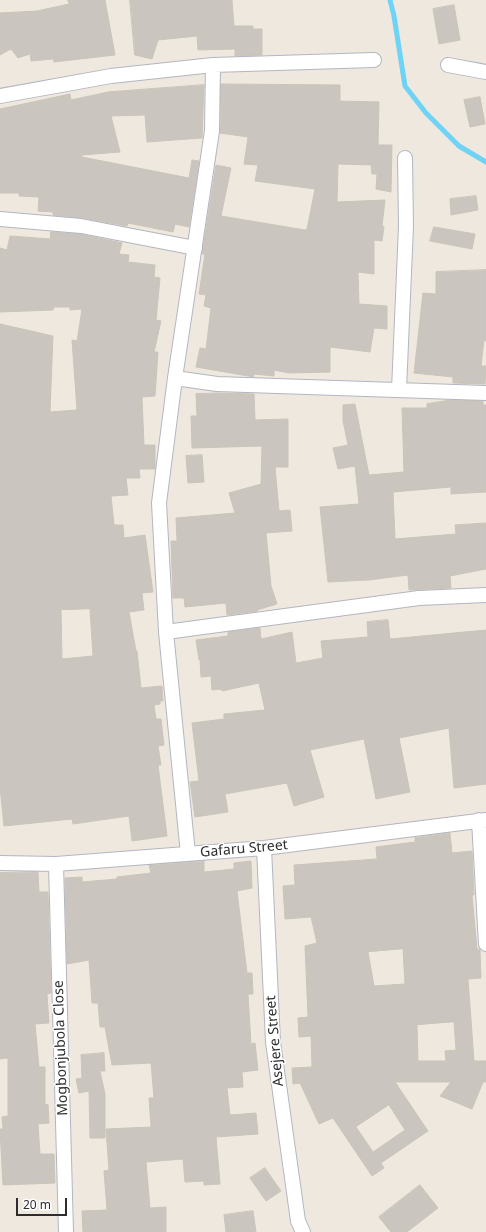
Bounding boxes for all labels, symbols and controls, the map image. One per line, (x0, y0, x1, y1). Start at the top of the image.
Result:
street label: Gafaru Street (199, 837, 289, 861)
street label: Mogbonjubola Close (50, 980, 72, 1116)
street label: Asejere Street (263, 995, 287, 1087)
scale bar (18, 1190, 69, 1216)
text: 20 m (23, 1196, 51, 1213)

